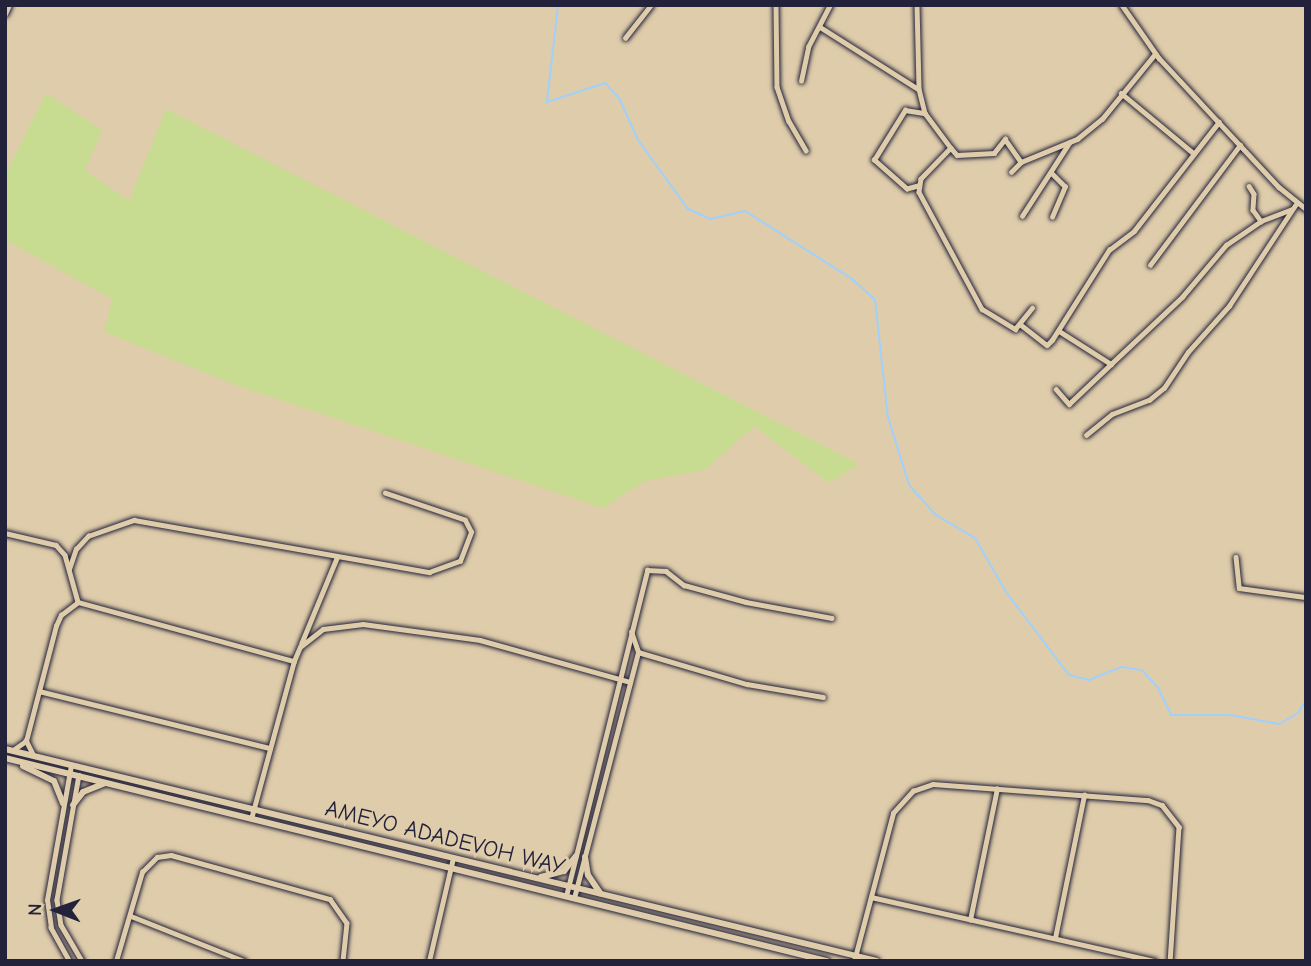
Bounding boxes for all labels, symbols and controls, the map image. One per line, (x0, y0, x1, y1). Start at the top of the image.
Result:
street label: AMEYO ADADEVOH WAY (322, 795, 568, 881)
north arrow (21, 875, 91, 945)
text: N (24, 903, 46, 916)

